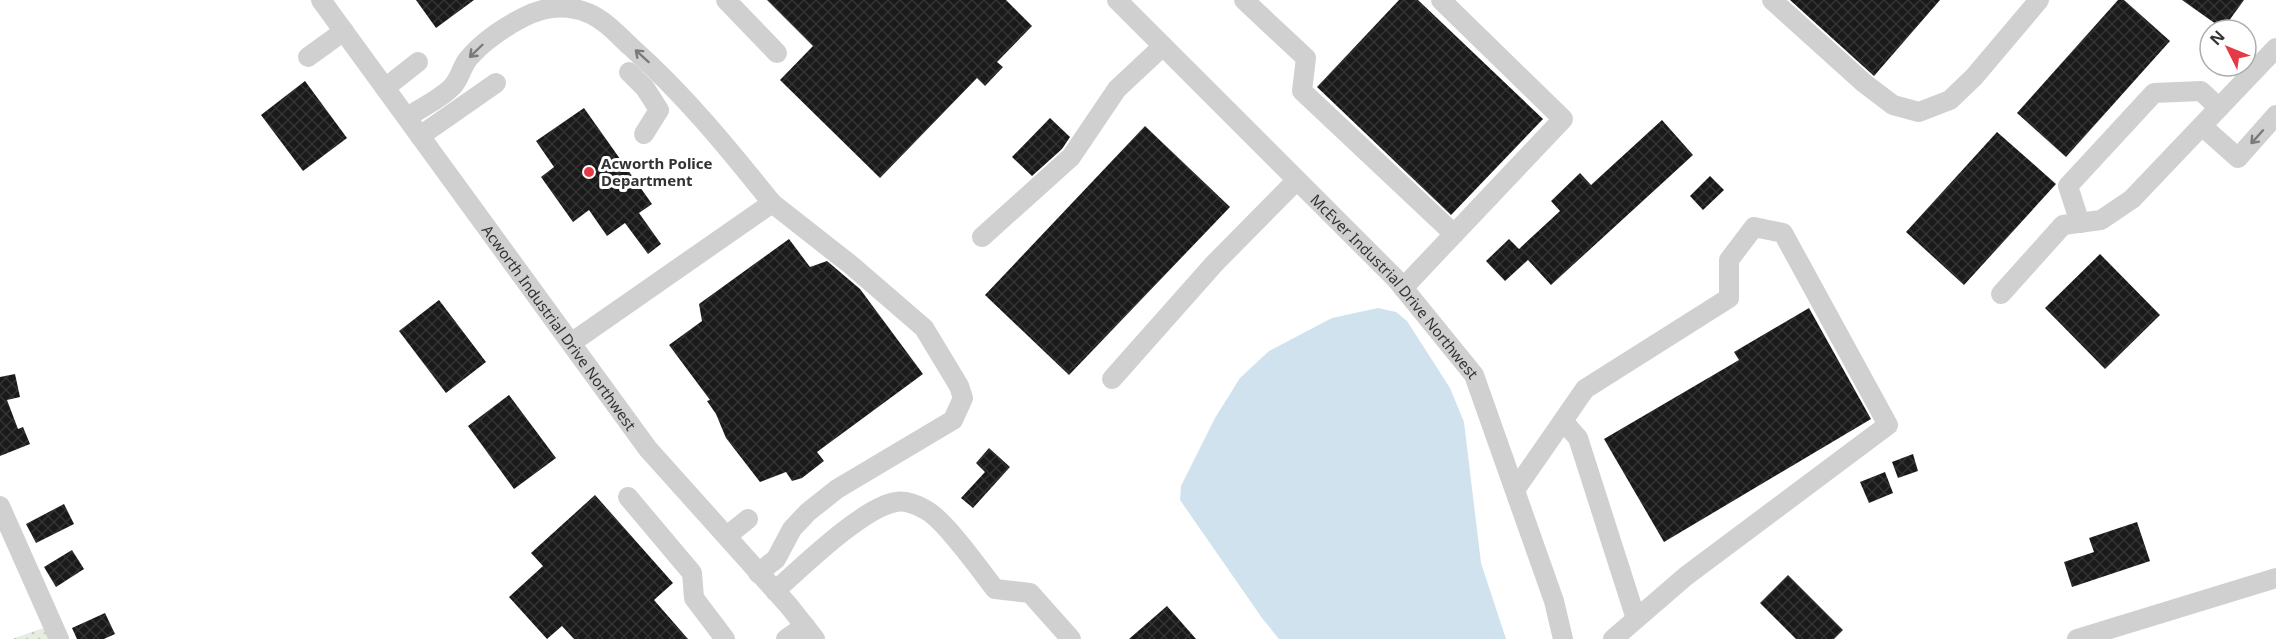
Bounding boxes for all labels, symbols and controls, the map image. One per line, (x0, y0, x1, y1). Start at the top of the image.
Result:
north arrow (2198, 18, 2258, 78)
text: N (2205, 26, 2230, 50)
one-way arrow (469, 44, 484, 59)
one-way arrow (634, 49, 649, 63)
one-way arrow (2250, 129, 2264, 144)
place label: Acworth Police Department (601, 153, 713, 190)
marker: Acworth Police Department (582, 165, 596, 179)
street label: McEver Industrial Drive Northwest (1306, 189, 1483, 383)
street label: Acworth Industrial Drive Northwest (478, 221, 641, 435)

